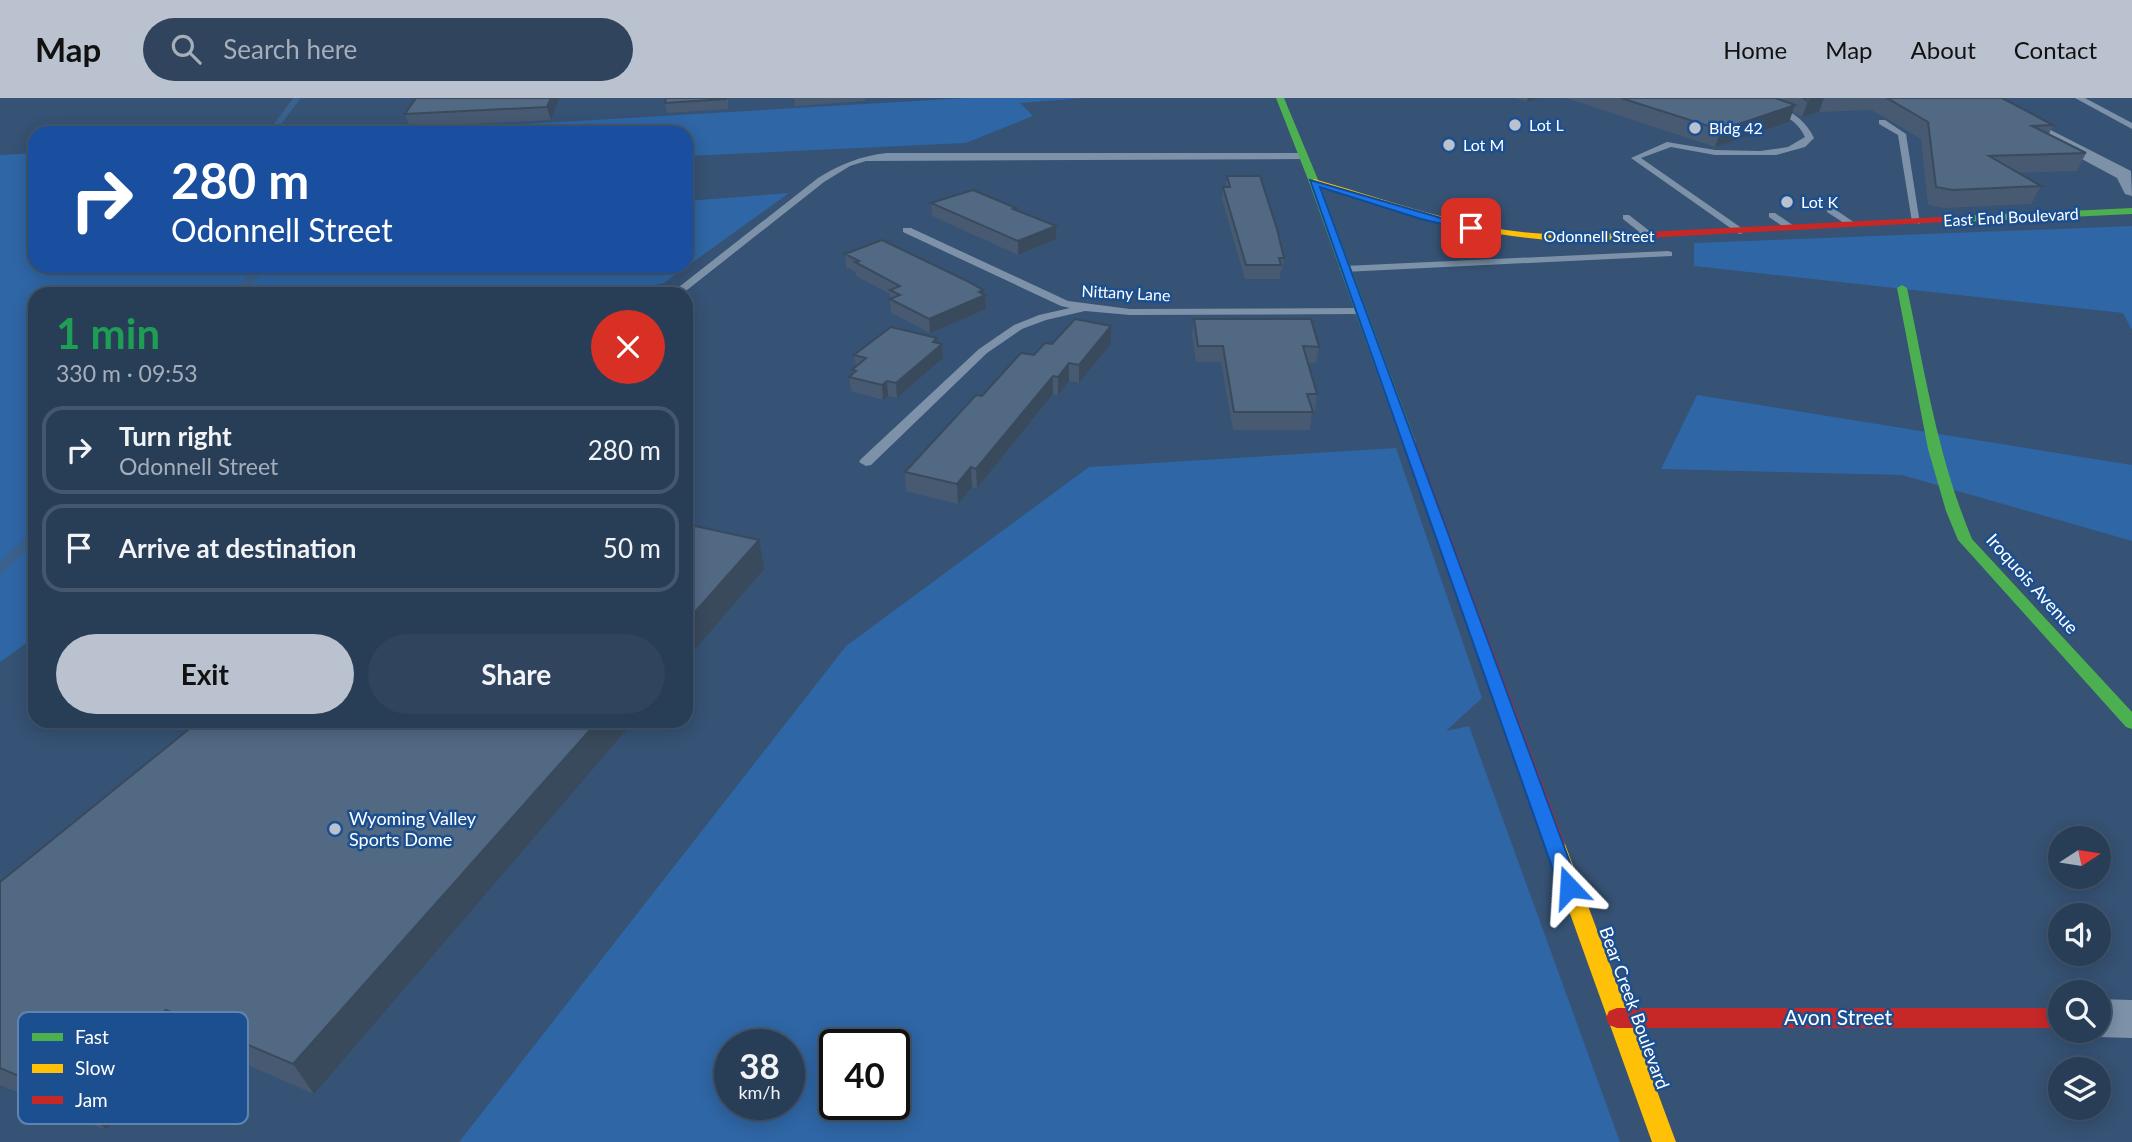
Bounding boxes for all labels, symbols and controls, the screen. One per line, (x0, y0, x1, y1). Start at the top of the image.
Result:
search box (143, 18, 633, 81)
text: Map (35, 29, 101, 69)
icon: search (167, 30, 205, 68)
text: Search here (223, 33, 357, 65)
text: Home (1723, 35, 1787, 64)
text: Map (1825, 35, 1873, 64)
text: About (1911, 35, 1976, 64)
text: Contact (2014, 35, 2097, 64)
place label: Lot L (1529, 115, 1564, 134)
marker: Lot L (1507, 117, 1523, 133)
place label: Bldg 42 (1709, 118, 1763, 137)
marker: Bldg 42 (1687, 120, 1703, 136)
place label: Lot M (1463, 135, 1504, 154)
marker: Lot M (1441, 137, 1457, 153)
text: 280 m (171, 151, 309, 209)
icon: right (56, 154, 147, 245)
place label: Lot K (1801, 192, 1838, 211)
marker: Lot K (1779, 194, 1795, 210)
pin (1441, 198, 1501, 258)
street label: East End Boulevard (1943, 203, 2079, 230)
icon: arrive (1452, 209, 1490, 247)
text: Odonnell Street (171, 210, 393, 249)
street label: Odonnell Street (1544, 226, 1655, 245)
street label: Nittany Lane (1081, 281, 1171, 304)
text: 1 min (56, 308, 160, 358)
button: close (591, 310, 665, 384)
text: 330 m · 09:53 (56, 359, 198, 387)
text: Turn right (119, 420, 232, 452)
icon: right (60, 431, 98, 469)
text: 280 m (588, 434, 661, 466)
text: Odonnell Street (119, 452, 278, 480)
icon: arrive (60, 529, 98, 567)
street label: Iroquois Avenue (1982, 529, 2084, 638)
text: Arrive at destination (119, 532, 356, 564)
text: 50 m (603, 532, 661, 564)
button: Exit (56, 634, 354, 714)
button: Share (368, 634, 665, 714)
place label: Wyoming Valley Sports Dome (349, 807, 477, 850)
marker: Wyoming Valley Sports Dome (327, 821, 343, 837)
north arrow (2048, 826, 2110, 889)
map controls (2048, 826, 2111, 1120)
position arrow (1532, 850, 1606, 924)
button: sound (2048, 903, 2111, 966)
street label: Bear Creek Boulevard (1595, 923, 1675, 1092)
button: search (2048, 980, 2111, 1043)
street label: Avon Street (1784, 1004, 1893, 1029)
legend (18, 1012, 248, 1124)
text: Fast (75, 1025, 109, 1048)
speed limit sign: 40 (819, 1029, 910, 1120)
text: 38 (739, 1044, 780, 1086)
text: Slow (75, 1056, 115, 1079)
button: layers (2048, 1057, 2111, 1120)
text: km/h (738, 1081, 781, 1103)
text: Jam (75, 1088, 108, 1111)

